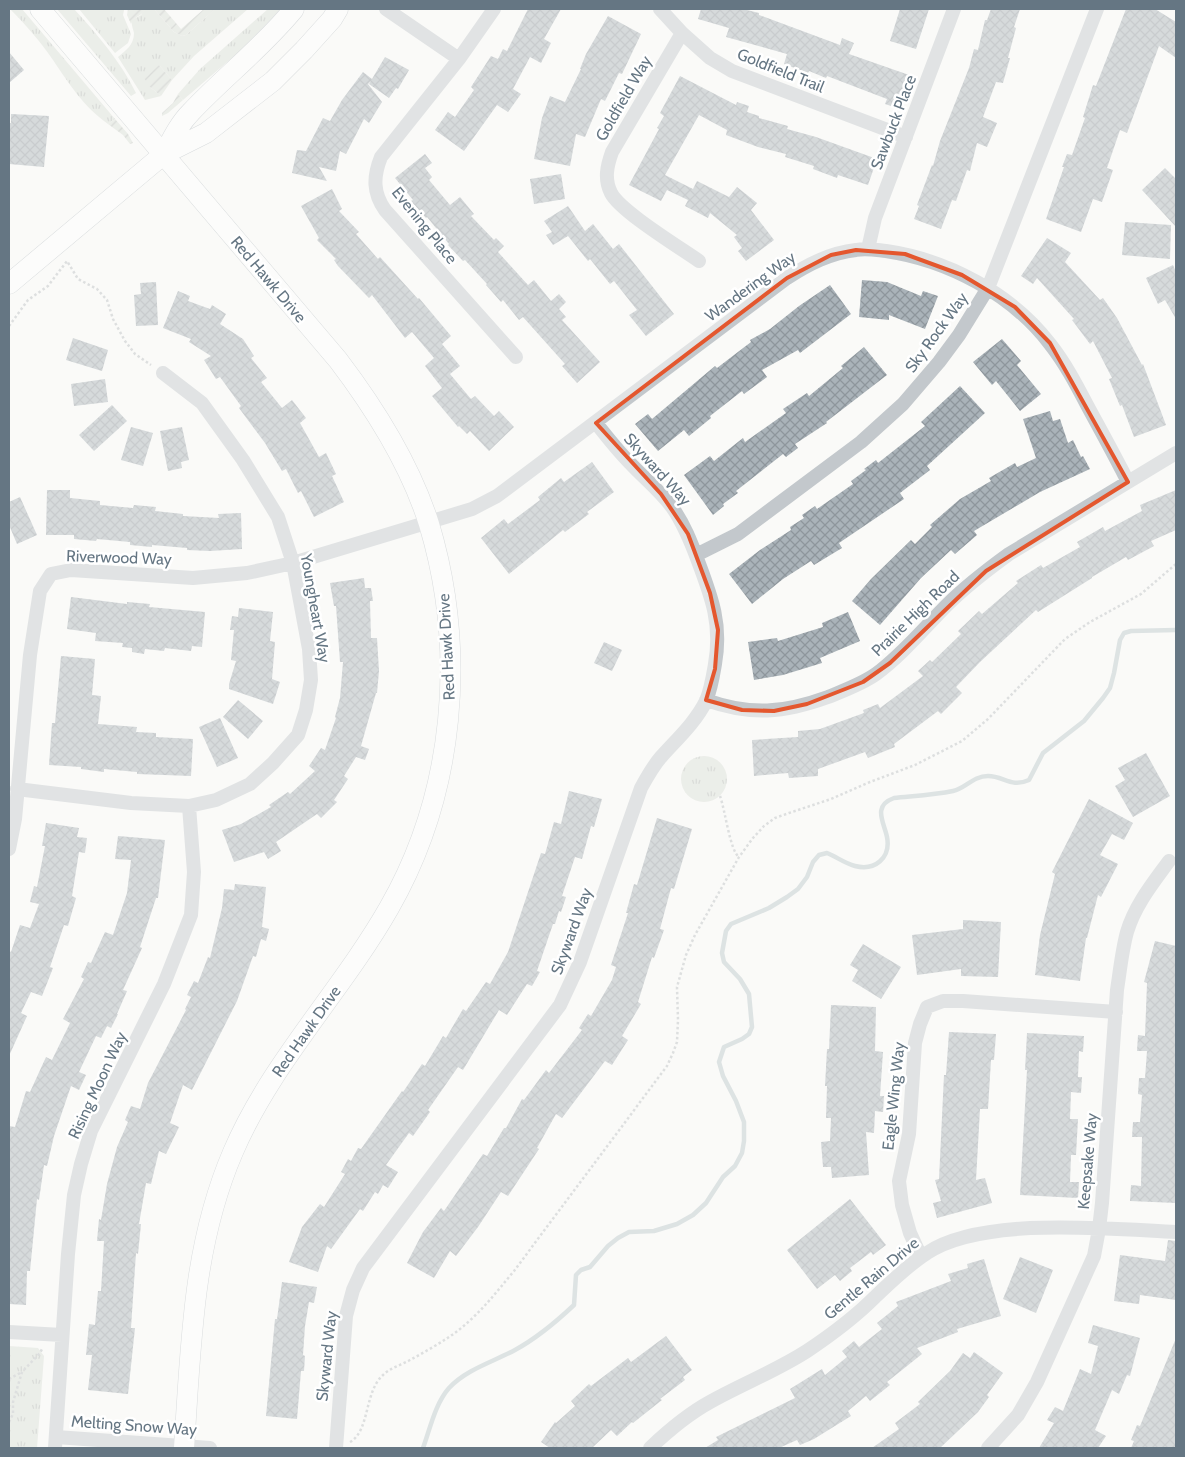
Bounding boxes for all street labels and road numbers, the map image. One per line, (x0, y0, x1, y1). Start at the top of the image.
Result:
street label: Goldfield Trail (735, 44, 827, 97)
street label: Goldfield Way (591, 52, 655, 144)
street label: Sawbuck Place (867, 72, 920, 172)
street label: Evening Place (388, 183, 461, 268)
street label: Red Hawk Drive (227, 232, 310, 326)
street label: Wandering Way (701, 247, 799, 326)
street label: Sky Rock Way (901, 289, 972, 376)
street label: Skyward Way (620, 429, 695, 509)
street label: Riverwood Way (66, 546, 172, 569)
street label: Youngheart Way (296, 551, 334, 664)
street label: Prairie High Road (867, 567, 963, 660)
street label: Red Hawk Drive (434, 593, 459, 701)
street label: Skyward Way (547, 885, 596, 977)
street label: Red Hawk Drive (268, 982, 345, 1081)
street label: Rising Moon Way (64, 1028, 131, 1142)
street label: Eagle Wing Way (878, 1041, 909, 1151)
street label: Keepsake Way (1074, 1112, 1101, 1210)
street label: Gentle Rain Drive (820, 1233, 922, 1323)
street label: Skyward Way (312, 1310, 341, 1402)
street label: Melting Snow Way (70, 1412, 197, 1439)

